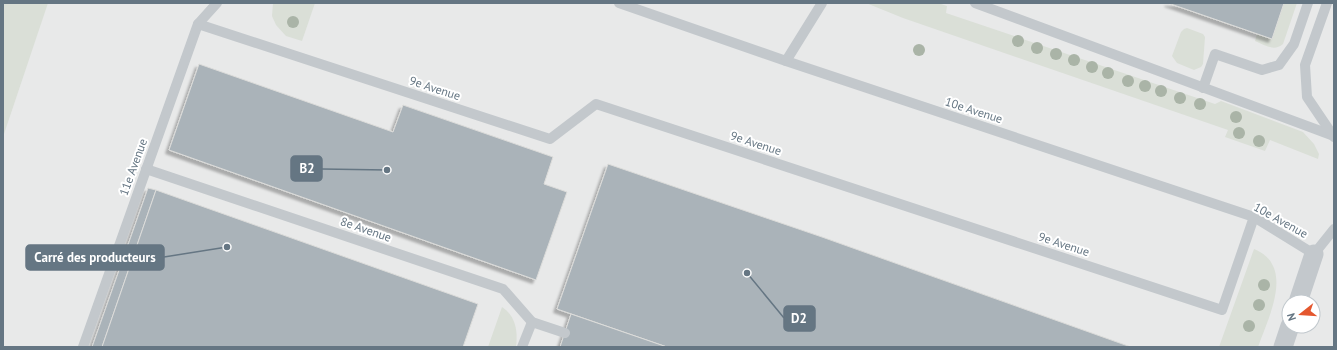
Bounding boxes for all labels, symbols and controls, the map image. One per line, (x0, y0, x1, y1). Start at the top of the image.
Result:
street label: 9e Avenue (408, 73, 462, 103)
street label: 10e Avenue (943, 94, 1005, 126)
street label: 9e Avenue (729, 128, 783, 158)
street label: 11e Avenue (116, 136, 150, 198)
callout: B2 (291, 156, 322, 181)
text: B2 (299, 160, 315, 177)
street label: 10e Avenue (1251, 199, 1311, 241)
street label: 8e Avenue (339, 213, 393, 245)
street label: 9e Avenue (1037, 229, 1091, 259)
callout: Carré des producteurs (26, 245, 164, 270)
text: Carré des producteurs (34, 249, 156, 266)
north arrow (1281, 294, 1321, 334)
callout: D2 (784, 306, 815, 331)
text: D2 (791, 310, 807, 327)
text: N (1284, 311, 1299, 322)

